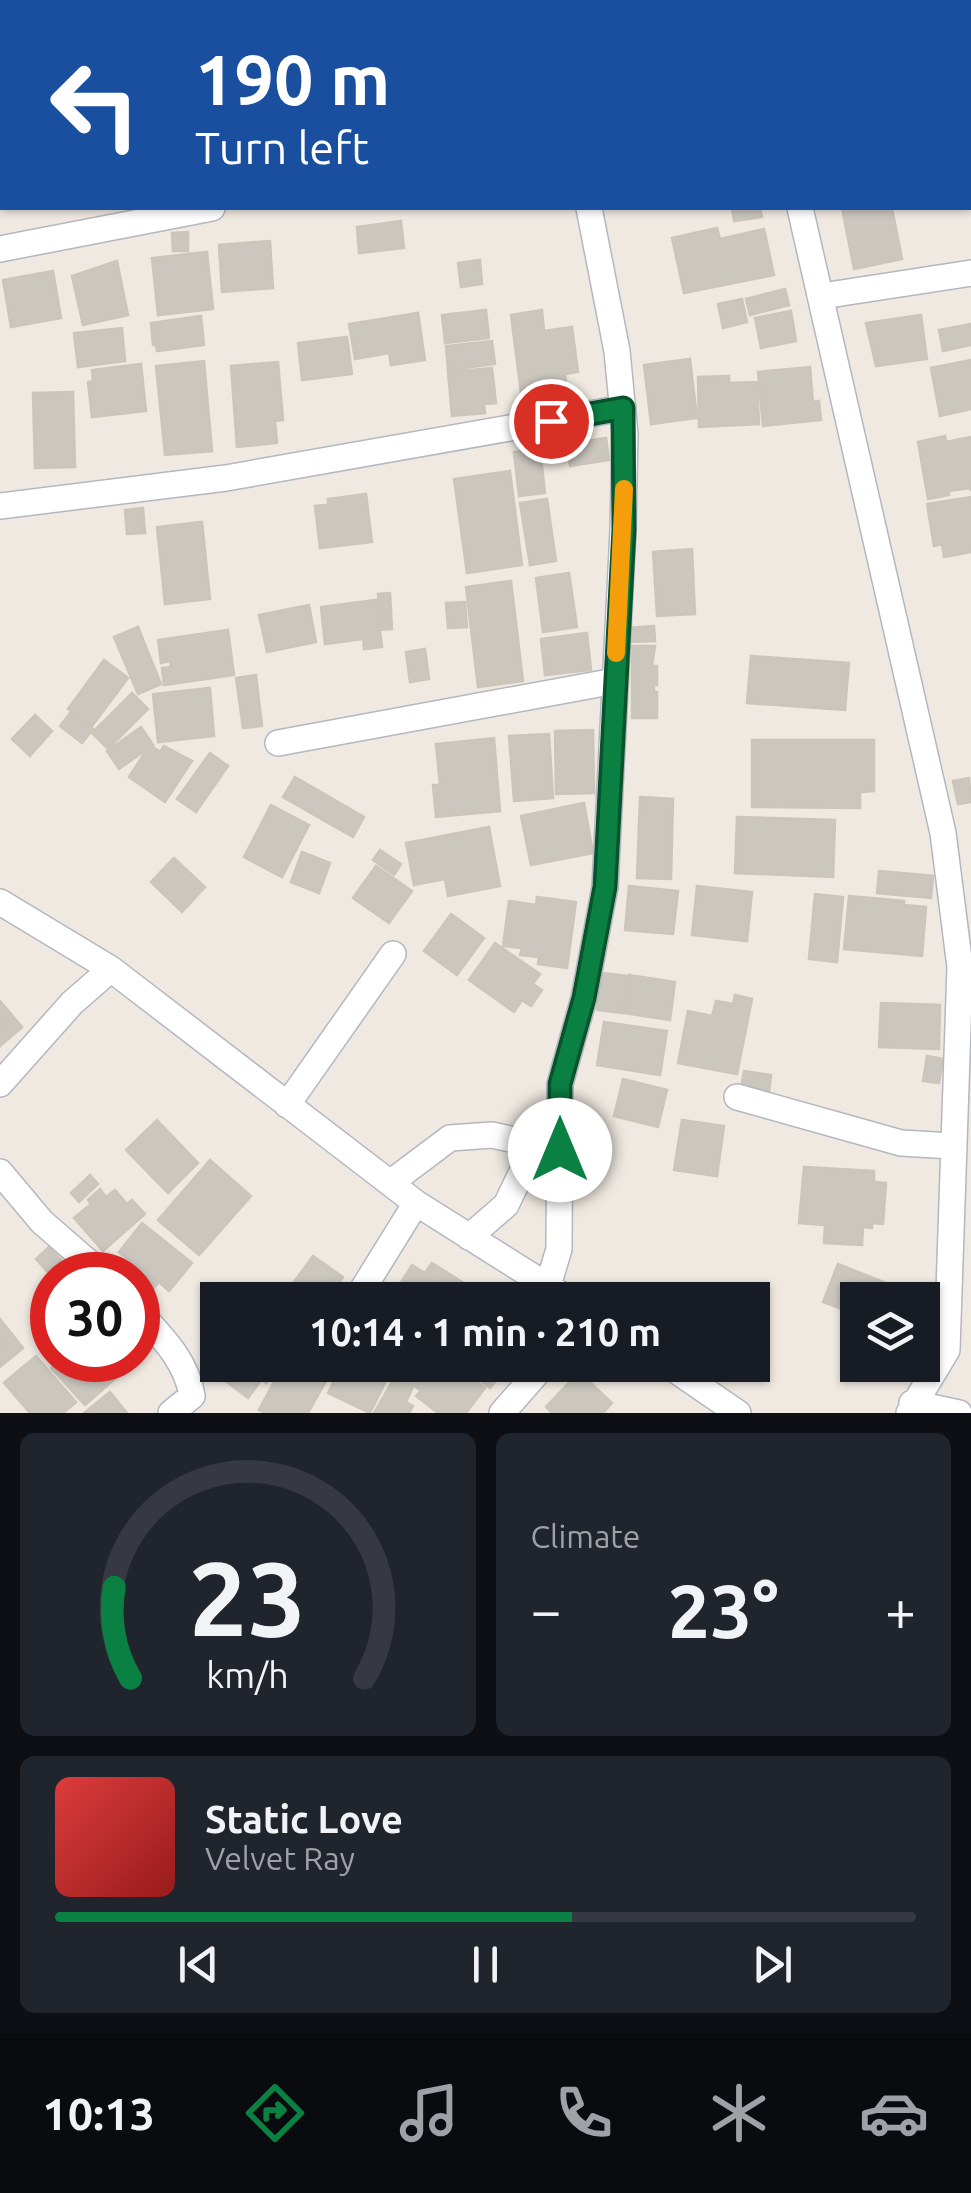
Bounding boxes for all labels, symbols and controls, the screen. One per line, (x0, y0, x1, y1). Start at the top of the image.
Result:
icon: left (30, 40, 160, 170)
text: 190 m (195, 40, 390, 118)
text: Turn left (195, 122, 369, 173)
pin (509, 379, 594, 464)
icon: arrive (524, 394, 579, 449)
position arrow (508, 1098, 612, 1202)
speed limit sign: 30 (30, 1252, 160, 1382)
map controls (840, 1282, 940, 1382)
button: layers (840, 1282, 940, 1382)
text: 10:14 · 1 min · 210 m (309, 1311, 661, 1353)
text: Climate (531, 1518, 641, 1554)
text: 23 (189, 1539, 306, 1656)
text: 23° (668, 1568, 779, 1652)
text: − (531, 1579, 562, 1640)
text: + (885, 1579, 916, 1640)
text: km/h (206, 1655, 289, 1695)
text: Static Love (205, 1798, 403, 1840)
text: Velvet Ray (205, 1840, 355, 1876)
icon: previous (171, 1937, 226, 1992)
icon: pause (458, 1937, 513, 1992)
icon: next (745, 1937, 800, 1992)
icon: directions (240, 2078, 310, 2148)
icon: music (394, 2078, 464, 2148)
icon: phone (549, 2078, 619, 2148)
icon: climate (704, 2078, 774, 2148)
icon: car (859, 2078, 929, 2148)
text: 10:13 (42, 2088, 155, 2139)

